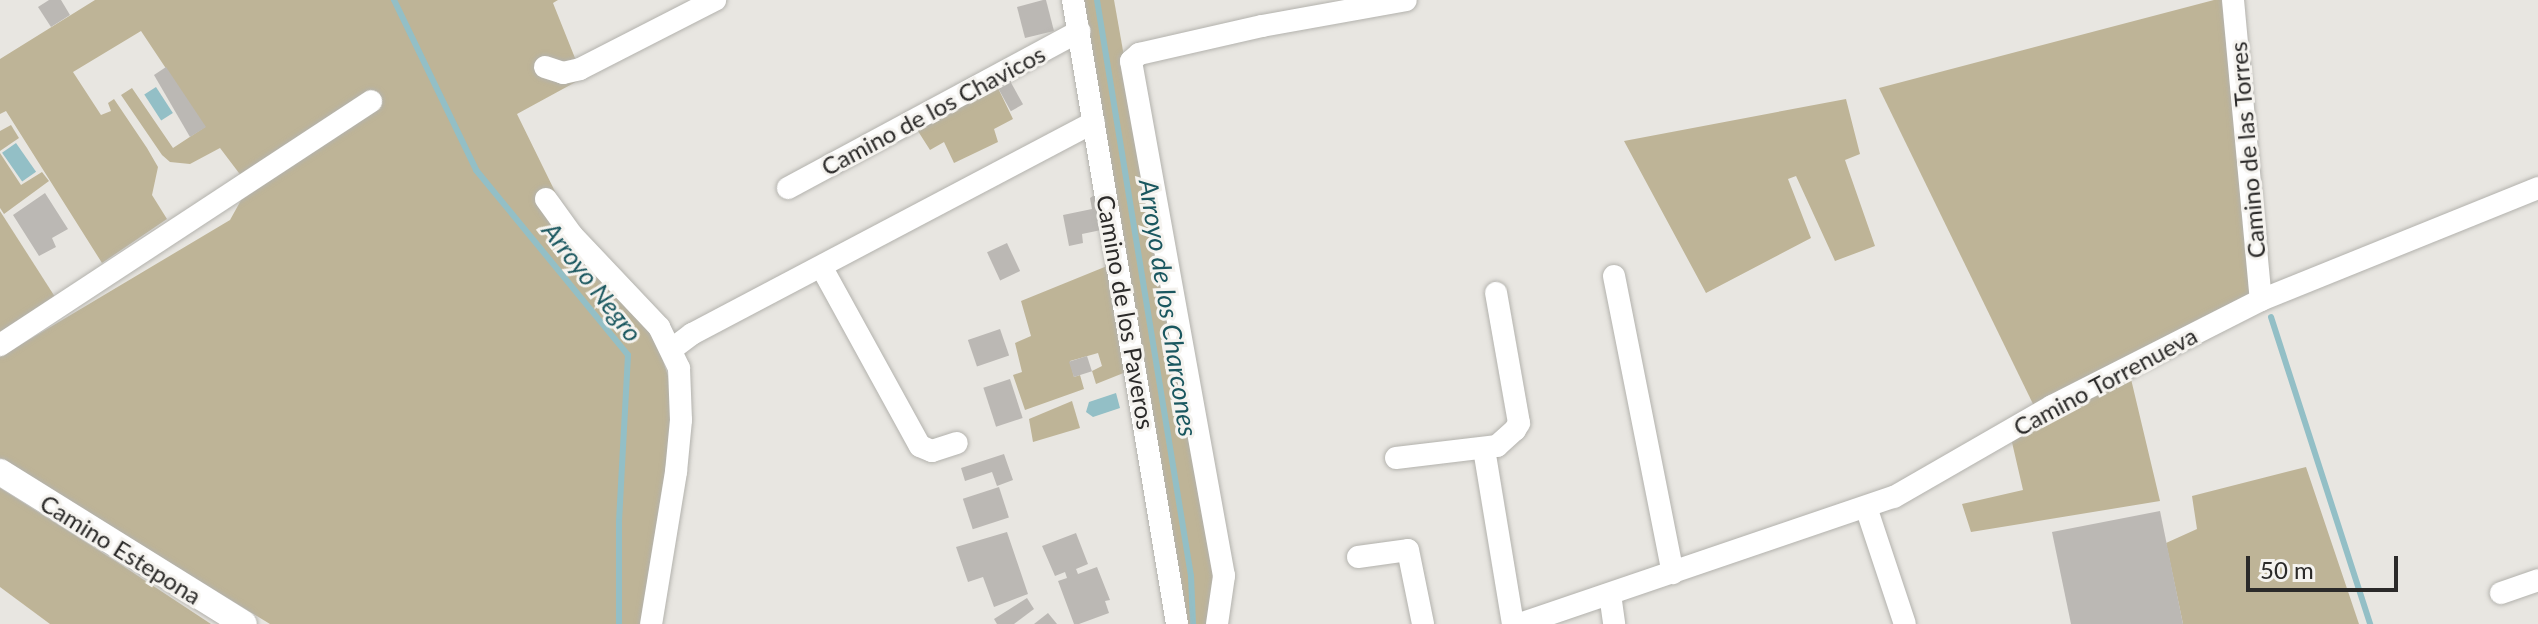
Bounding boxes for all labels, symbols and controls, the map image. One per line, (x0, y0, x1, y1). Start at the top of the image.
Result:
street label: Camino de los Chavicos (816, 39, 1050, 181)
street label: Camino de las Torres (2223, 40, 2271, 260)
water label: Arroyo de los Charcones (1132, 177, 1204, 439)
street label: Camino de los Paveros (1091, 193, 1161, 431)
water label: Arroyo Negro (536, 216, 648, 348)
street label: Camino Torrenueva (2008, 320, 2202, 442)
street label: Camino Estepona (35, 488, 207, 610)
scale bar (2250, 540, 2402, 590)
text: 50 m (2260, 555, 2314, 584)

